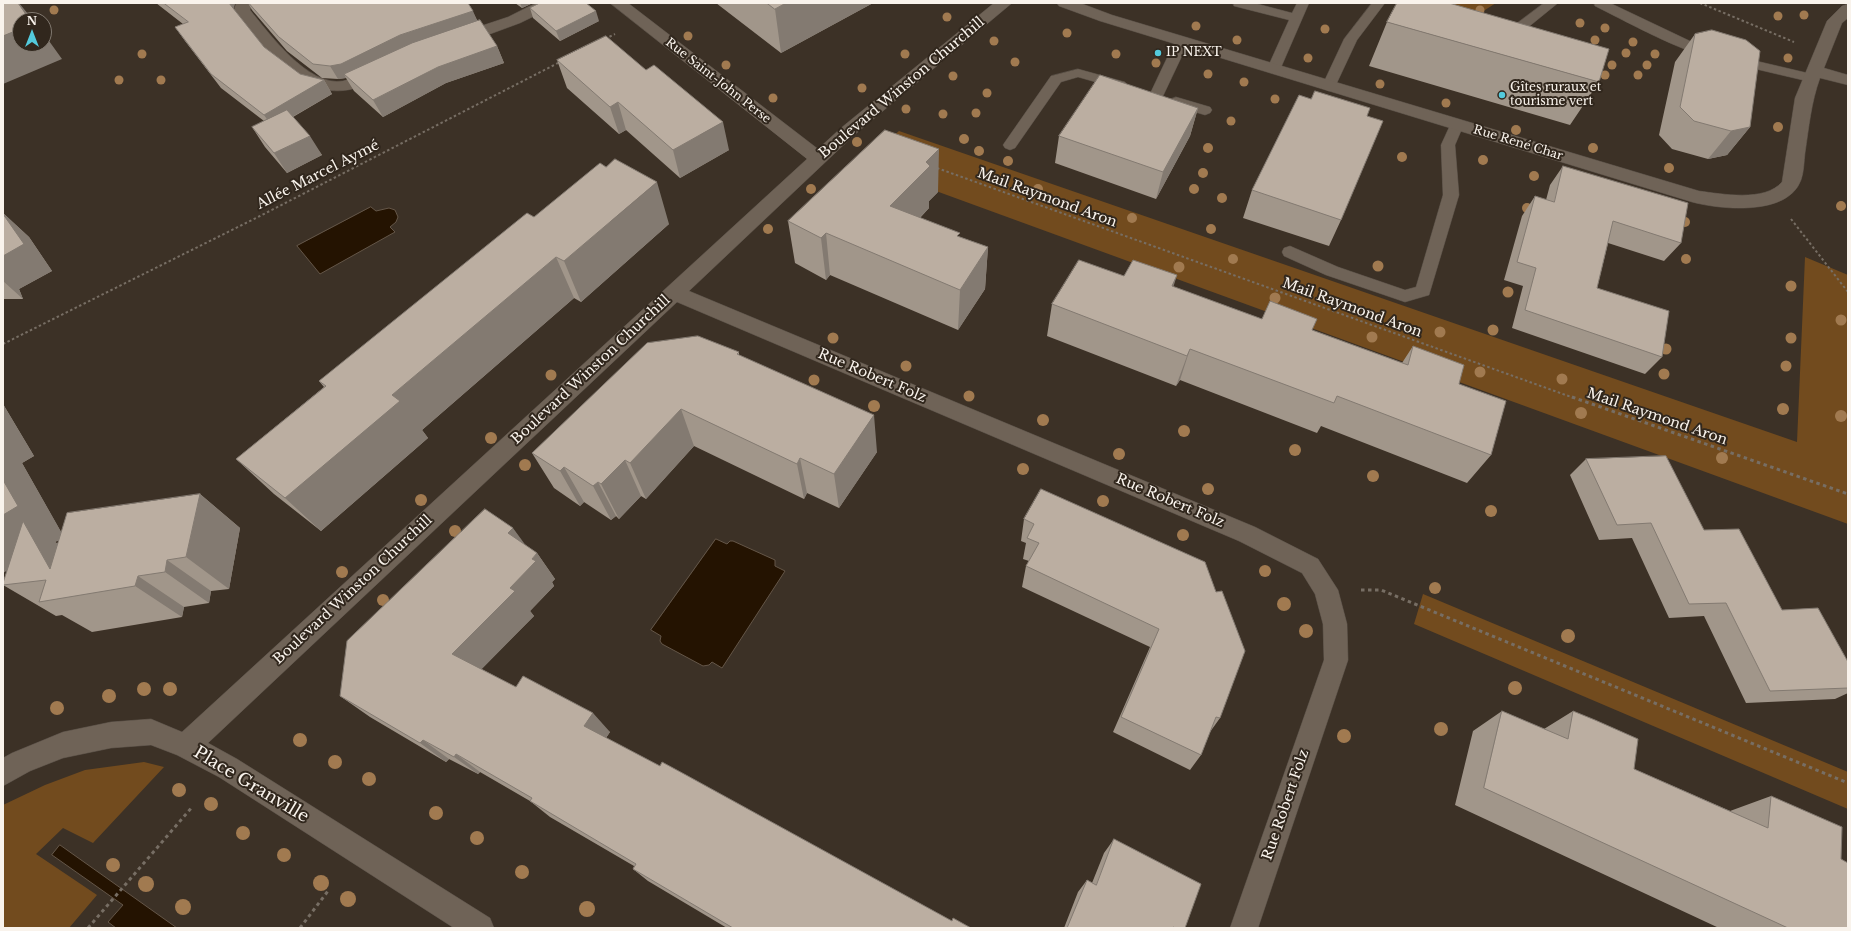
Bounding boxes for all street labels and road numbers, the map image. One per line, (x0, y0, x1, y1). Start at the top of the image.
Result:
street label: Boulevard Winston Churchill (816, 14, 988, 162)
street label: Rue Saint-John Perse (662, 35, 774, 127)
street label: Rue René Char (1471, 123, 1565, 163)
street label: Allée Marcel Aymé (254, 137, 382, 213)
street label: Mail Raymond Aron (975, 165, 1119, 231)
street label: Mail Raymond Aron (1280, 275, 1424, 341)
street label: Boulevard Winston Churchill (508, 292, 674, 448)
street label: Rue Robert Folz (815, 346, 929, 406)
street label: Mail Raymond Aron (1585, 385, 1729, 449)
street label: Rue Robert Folz (1113, 471, 1227, 531)
street label: Boulevard Winston Churchill (270, 512, 436, 668)
street label: Place Granville (190, 743, 312, 827)
street label: Rue Robert Folz (1259, 747, 1313, 863)

